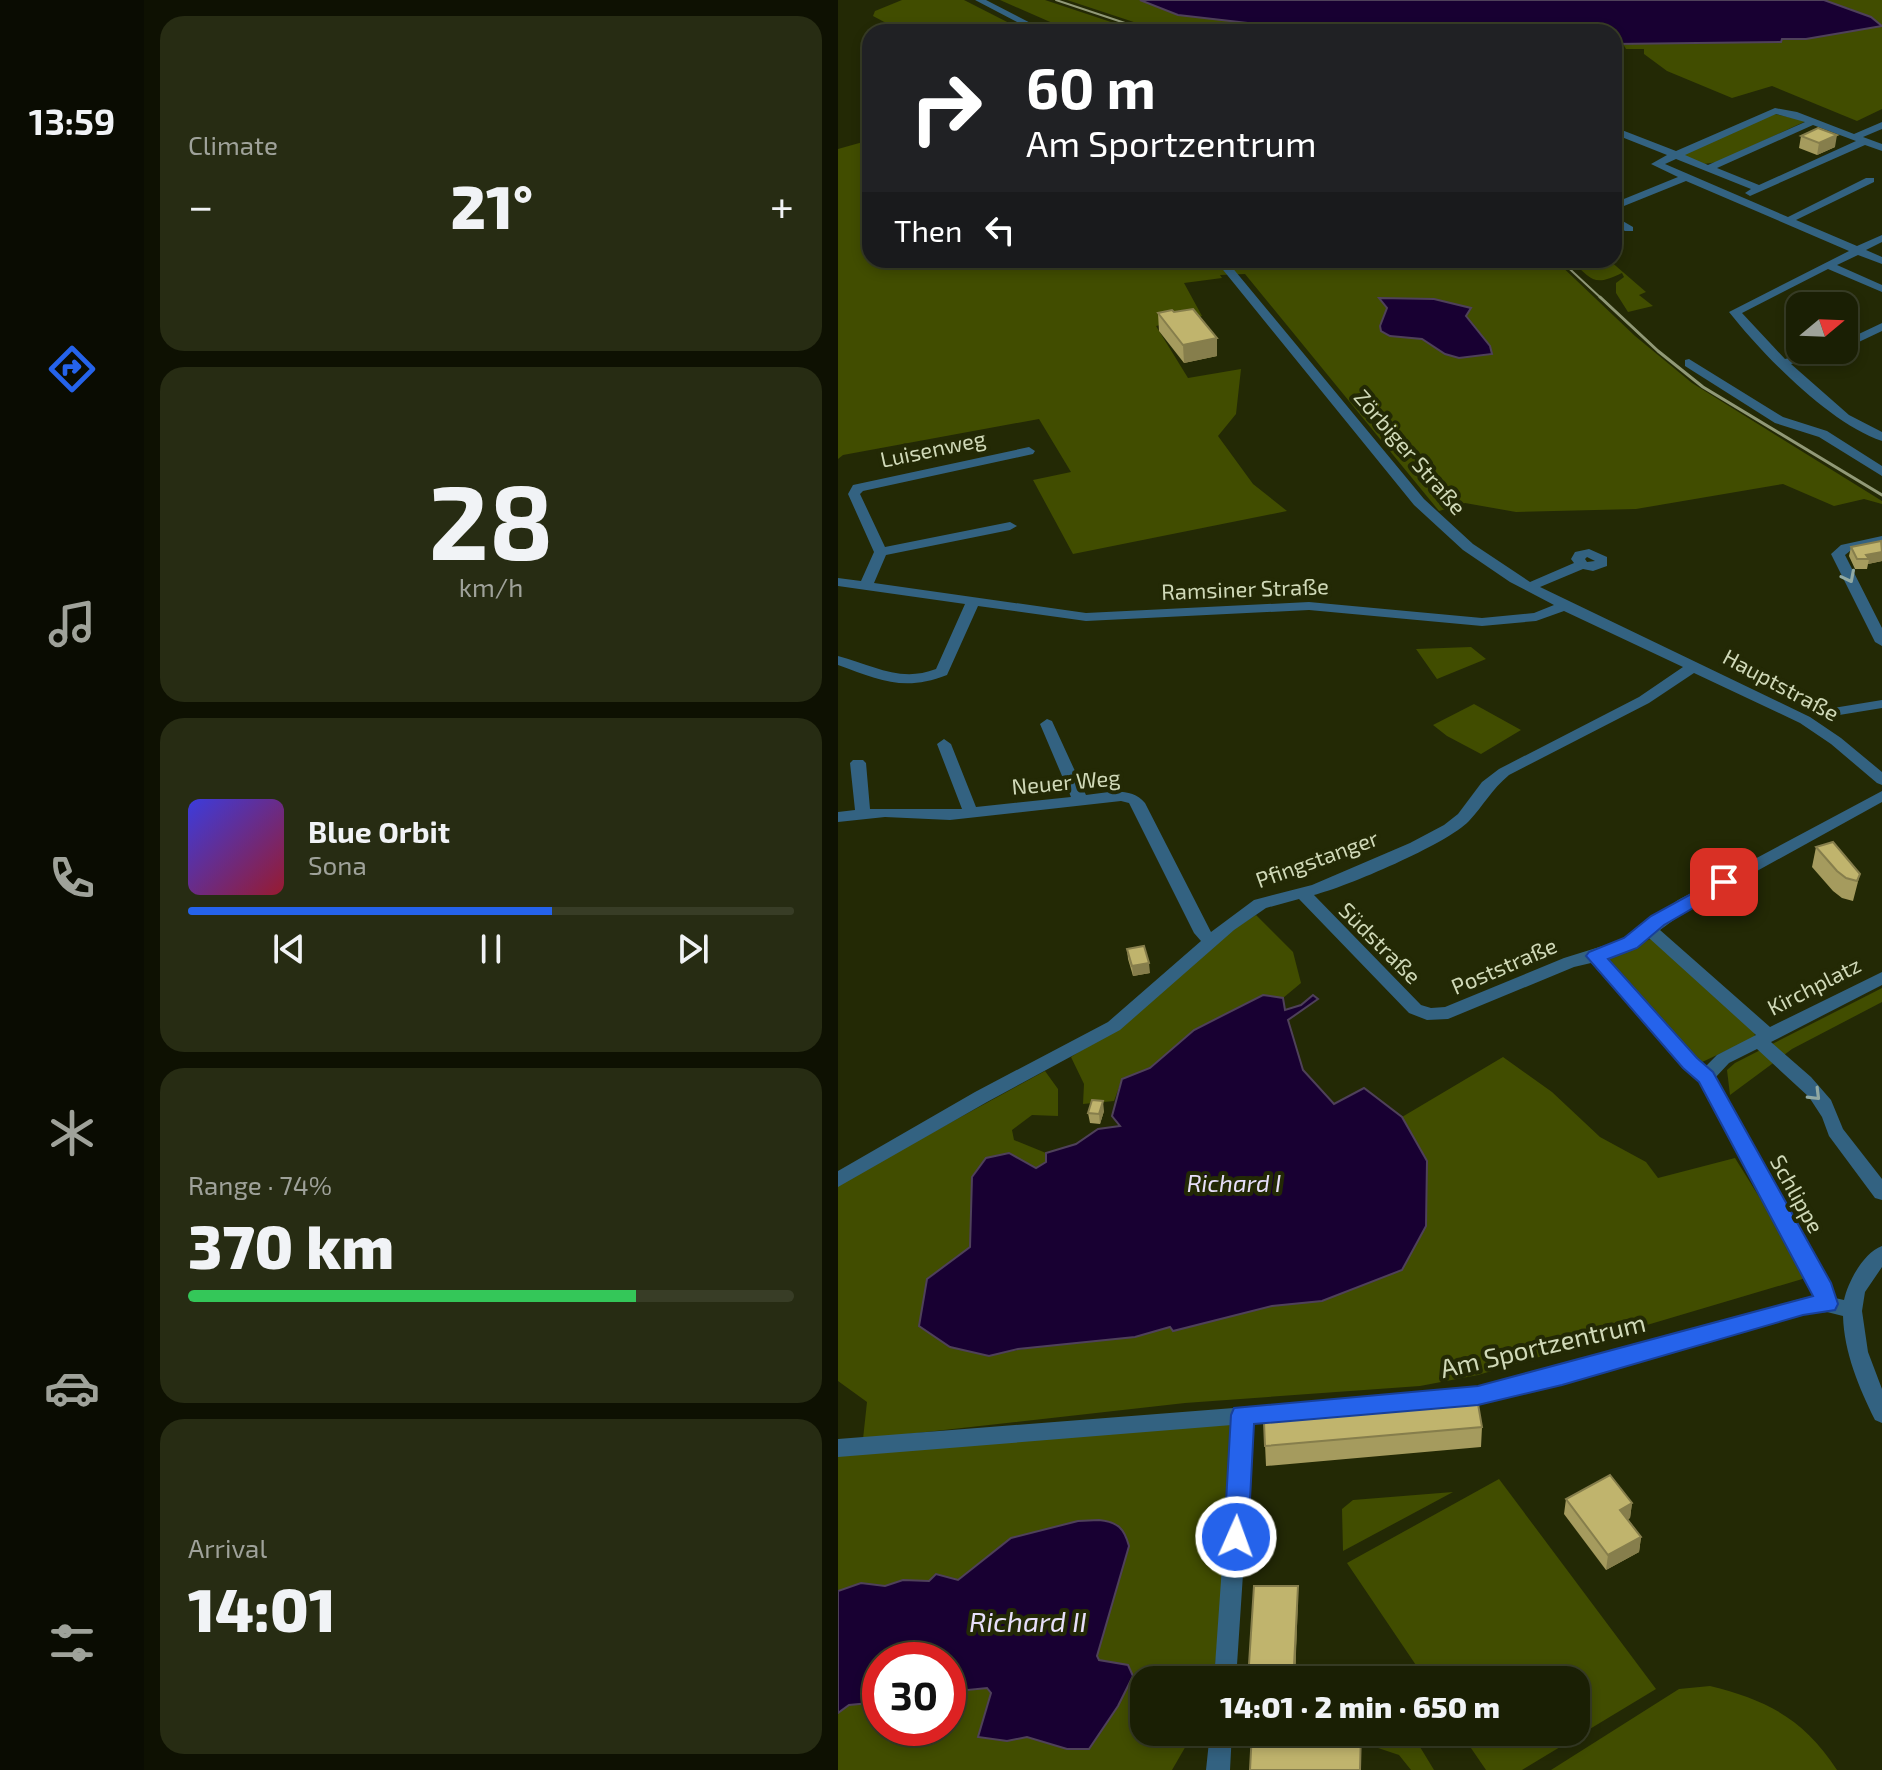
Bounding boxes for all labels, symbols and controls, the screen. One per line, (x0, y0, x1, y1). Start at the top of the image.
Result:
text: 60 m (1026, 53, 1156, 120)
icon: right (894, 56, 998, 160)
text: 13:59 (29, 99, 115, 142)
text: Am Sportzentrum (1026, 121, 1316, 164)
text: Climate (188, 129, 278, 160)
text: 21° (450, 169, 533, 241)
text: − (188, 178, 214, 231)
text: + (770, 178, 794, 231)
icon: left (978, 208, 1022, 252)
text: Then (894, 212, 962, 248)
north arrow (1786, 292, 1858, 364)
map controls (1786, 292, 1858, 364)
icon: directions (44, 341, 100, 397)
street label: Zörbiger Straße (1349, 383, 1472, 519)
street label: Luisenweg (878, 424, 988, 472)
text: 28 (428, 456, 554, 581)
one-way arrow (1839, 569, 1855, 584)
text: km/h (459, 571, 523, 602)
street label: Ramsiner Straße (1161, 572, 1329, 604)
icon: music (44, 596, 100, 652)
street label: Hauptstraße (1719, 643, 1844, 726)
street label: Neuer Weg (1010, 763, 1121, 799)
text: Blue Orbit (308, 813, 450, 849)
street label: Pfingstanger (1252, 824, 1382, 892)
pin (1690, 848, 1758, 916)
text: Sona (308, 849, 367, 880)
icon: phone (44, 850, 100, 906)
icon: arrive (1702, 860, 1746, 904)
street label: Südstraße (1335, 896, 1427, 988)
icon: previous (267, 927, 311, 971)
icon: pause (469, 927, 513, 971)
icon: next (671, 927, 715, 971)
street label: Poststraße (1447, 931, 1560, 999)
street label: Kirchplatz (1762, 950, 1865, 1020)
one-way arrow (1806, 1086, 1820, 1100)
icon: climate (44, 1105, 100, 1161)
street label: Schlippe (1766, 1150, 1830, 1237)
water label: Richard I (1187, 1168, 1281, 1197)
text: Range · 74% (188, 1169, 332, 1200)
text: 370 km (188, 1209, 394, 1281)
street label: Am Sportzentrum (1437, 1306, 1648, 1383)
icon: car (44, 1360, 100, 1416)
position arrow (1194, 1495, 1278, 1579)
text: Arrival (188, 1532, 267, 1563)
text: 14:01 (188, 1572, 336, 1644)
water label: Richard II (969, 1604, 1087, 1638)
icon: filters (44, 1615, 100, 1671)
speed limit sign: 30 (862, 1642, 966, 1746)
text: 14:01 · 2 min · 650 m (1220, 1688, 1500, 1724)

